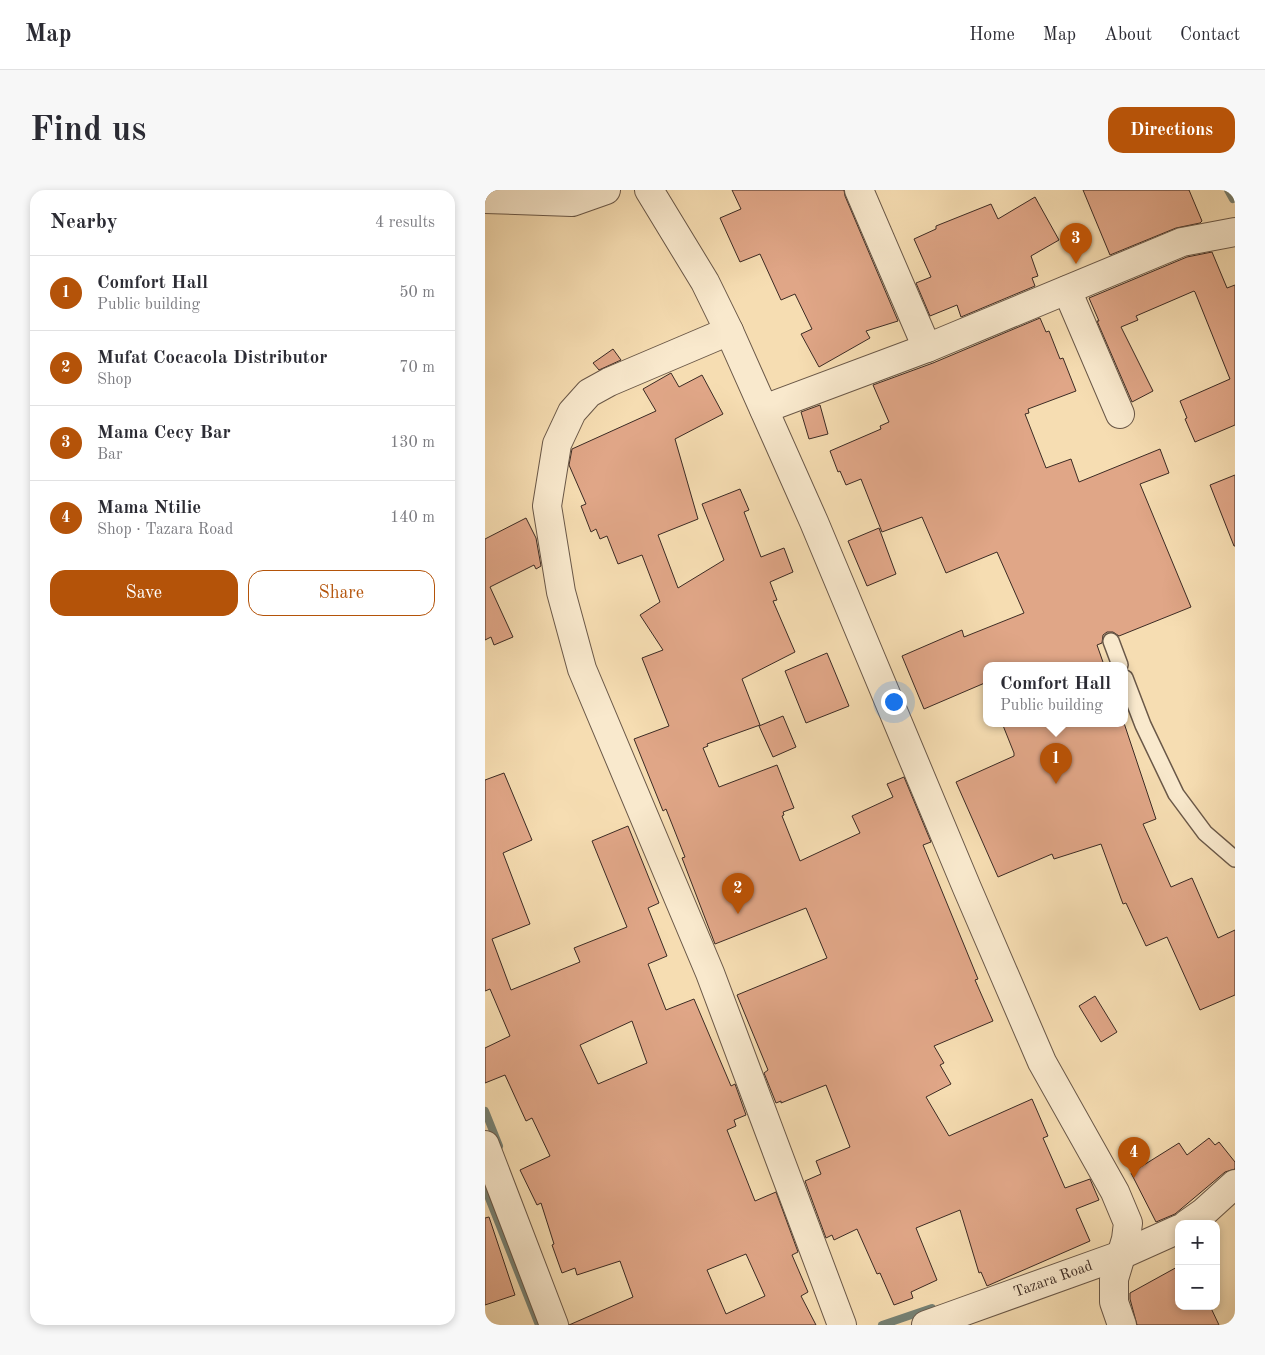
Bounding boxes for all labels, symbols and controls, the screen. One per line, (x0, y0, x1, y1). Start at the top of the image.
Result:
text: Map (25, 23, 72, 47)
text: Home (969, 26, 1015, 44)
text: Map (1043, 26, 1076, 44)
text: About (1104, 26, 1152, 44)
text: Contact (1180, 26, 1240, 44)
button: Directions (1108, 107, 1235, 153)
text: Find us (30, 113, 146, 148)
text: Nearby (50, 212, 118, 233)
text: 4 results (375, 215, 435, 231)
pin: 3 (1060, 223, 1092, 264)
text: Comfort Hall (97, 274, 208, 293)
text: 1 (61, 285, 71, 301)
text: 50 m (399, 285, 435, 301)
text: Public building (97, 297, 200, 313)
text: Mufat Cocacola Distributor (97, 349, 328, 368)
text: 2 (61, 360, 71, 376)
text: 70 m (399, 360, 435, 376)
text: Shop (97, 372, 132, 388)
text: Mama Cecy Bar (97, 424, 231, 443)
text: 3 (61, 435, 71, 451)
text: 130 m (390, 435, 435, 451)
text: Bar (97, 447, 123, 463)
text: Mama Ntilie (97, 499, 201, 518)
text: 4 (61, 510, 71, 526)
text: 140 m (390, 510, 435, 526)
text: Shop · Tazara Road (97, 522, 233, 538)
button: Save (50, 570, 238, 616)
button: Share (248, 570, 435, 616)
popup (983, 662, 1128, 727)
text: Comfort Hall (1000, 675, 1111, 694)
your location (881, 689, 907, 715)
text: Public building (1000, 698, 1103, 714)
pin: 1 (1040, 743, 1072, 784)
pin: 2 (722, 873, 754, 914)
pin: 4 (1118, 1137, 1150, 1178)
map controls (1175, 1220, 1220, 1310)
button: + (1175, 1220, 1220, 1265)
street label: Tazara Road (1012, 1258, 1095, 1300)
button: − (1175, 1265, 1220, 1310)

